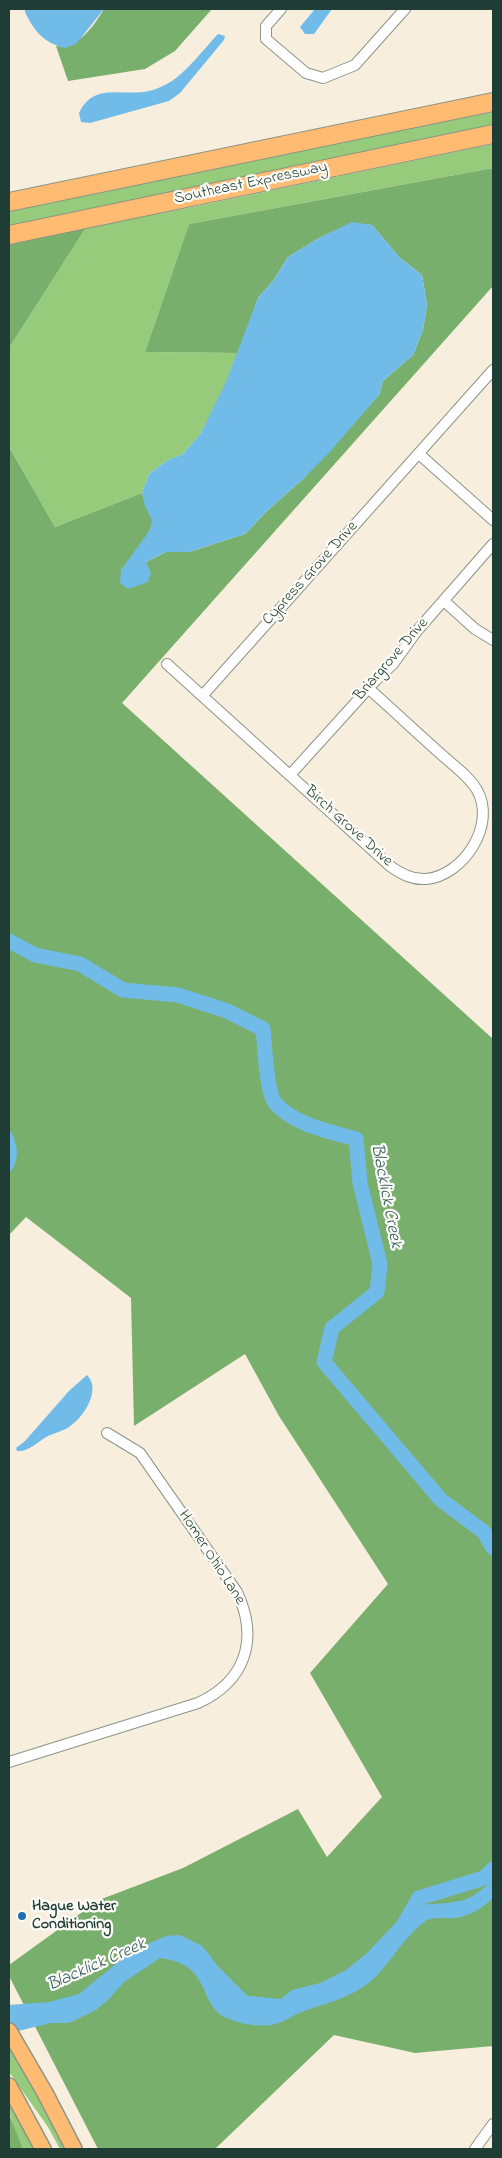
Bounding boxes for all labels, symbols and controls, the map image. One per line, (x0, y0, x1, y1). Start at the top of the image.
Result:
street label: Southeast Expressway (173, 158, 329, 210)
street label: Cypress Grove Drive (259, 518, 363, 630)
street label: Briargrove Drive (351, 614, 433, 706)
street label: Birch Grove Drive (300, 782, 396, 872)
water label: Blacklick Creek (364, 1142, 406, 1250)
street label: Homer Ohio Lane (173, 1507, 249, 1609)
place label: Hague Water Conditioning (32, 1897, 116, 1935)
marker: Hague Water Conditioning (16, 1910, 28, 1922)
water label: Blacklick Creek (44, 1935, 150, 1997)

